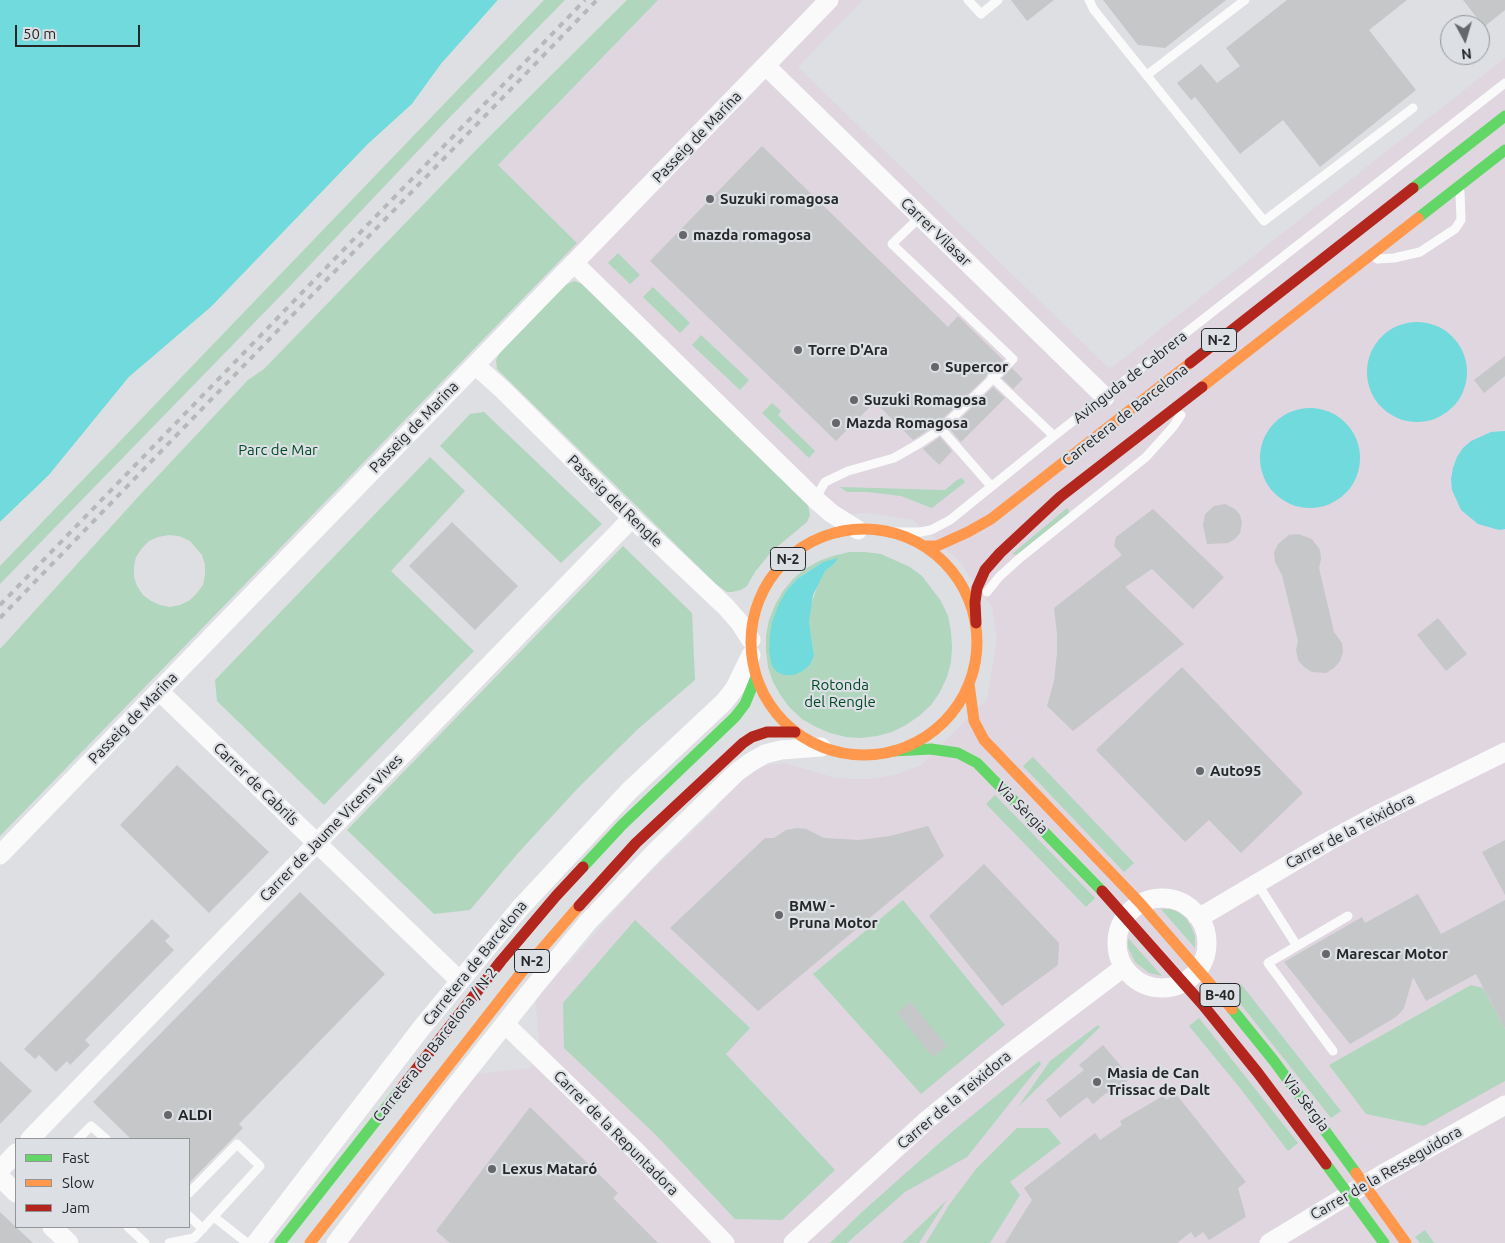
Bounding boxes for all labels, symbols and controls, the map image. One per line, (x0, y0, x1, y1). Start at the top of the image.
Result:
scale bar (18, 15, 142, 47)
north arrow (1440, 15, 1490, 65)
text: 50 m (23, 25, 56, 42)
text: N (1460, 45, 1473, 62)
street label: Passeig de Marina (649, 87, 745, 187)
place label: Suzuki romagosa (720, 190, 839, 208)
marker: Suzuki romagosa (704, 193, 716, 205)
street label: Carrer Vilasar (897, 194, 975, 270)
place label: mazda romagosa (693, 226, 811, 244)
marker: mazda romagosa (677, 229, 689, 241)
street label: Avinguda de Cabrera (1069, 327, 1191, 427)
road number: N-2 (1202, 328, 1236, 352)
place label: Torre D'Ara (808, 341, 888, 359)
marker: Torre D'Ara (792, 344, 804, 356)
place label: Supercor (945, 358, 1008, 376)
street label: Carretera de Barcelona (1058, 360, 1192, 470)
marker: Supercor (929, 361, 941, 373)
street label: Passeig de Marina (366, 377, 462, 477)
place label: Suzuki Romagosa (864, 391, 986, 409)
marker: Suzuki Romagosa (848, 394, 860, 406)
place label: Mazda Romagosa (846, 414, 968, 432)
marker: Mazda Romagosa (830, 417, 842, 429)
park label: Parc de Mar (238, 441, 318, 459)
street label: Passeig del Rengle (564, 451, 666, 551)
road number: N-2 (770, 548, 806, 570)
street label: Passeig de Marina (85, 668, 181, 768)
park label: Rotonda del Rengle (804, 676, 876, 711)
street label: Carrer de Cabrils (210, 739, 302, 829)
street label: Carrer de Jaume Vicens Vives (256, 751, 406, 905)
place label: Auto95 (1210, 762, 1262, 780)
marker: Auto95 (1194, 765, 1206, 777)
street label: Via Sèrgia (992, 778, 1052, 838)
street label: Carrer de la Teixidora (1283, 789, 1417, 873)
street label: Carretera de Barcelona (419, 897, 531, 1029)
place label: BMW - Pruna Motor (789, 897, 878, 932)
marker: BMW - Pruna Motor (773, 909, 785, 921)
place label: Marescar Motor (1336, 945, 1448, 963)
marker: Marescar Motor (1320, 948, 1332, 960)
road number: N-2 (514, 949, 550, 972)
street label: Carretera de Barcelona / N-2 (369, 964, 501, 1126)
road number: B-40 (1200, 984, 1240, 1006)
street label: Carrer de la Teixidora (893, 1047, 1015, 1153)
place label: Masia de Can Trissac de Dalt (1107, 1064, 1210, 1099)
street label: Carrer de la Repuntadora (550, 1067, 682, 1199)
street label: Via Sèrgia (1279, 1071, 1333, 1135)
marker: Masia de Can Trissac de Dalt (1091, 1076, 1103, 1088)
place label: ALDI (178, 1106, 212, 1124)
marker: ALDI (162, 1109, 174, 1121)
street label: Carrer de la Resseguidora (1307, 1122, 1465, 1224)
legend (15, 1138, 190, 1228)
text: Fast (62, 1149, 89, 1166)
place label: Lexus Mataró (502, 1160, 597, 1178)
marker: Lexus Mataró (486, 1163, 498, 1175)
text: Slow (62, 1174, 94, 1191)
text: Jam (62, 1199, 90, 1216)

